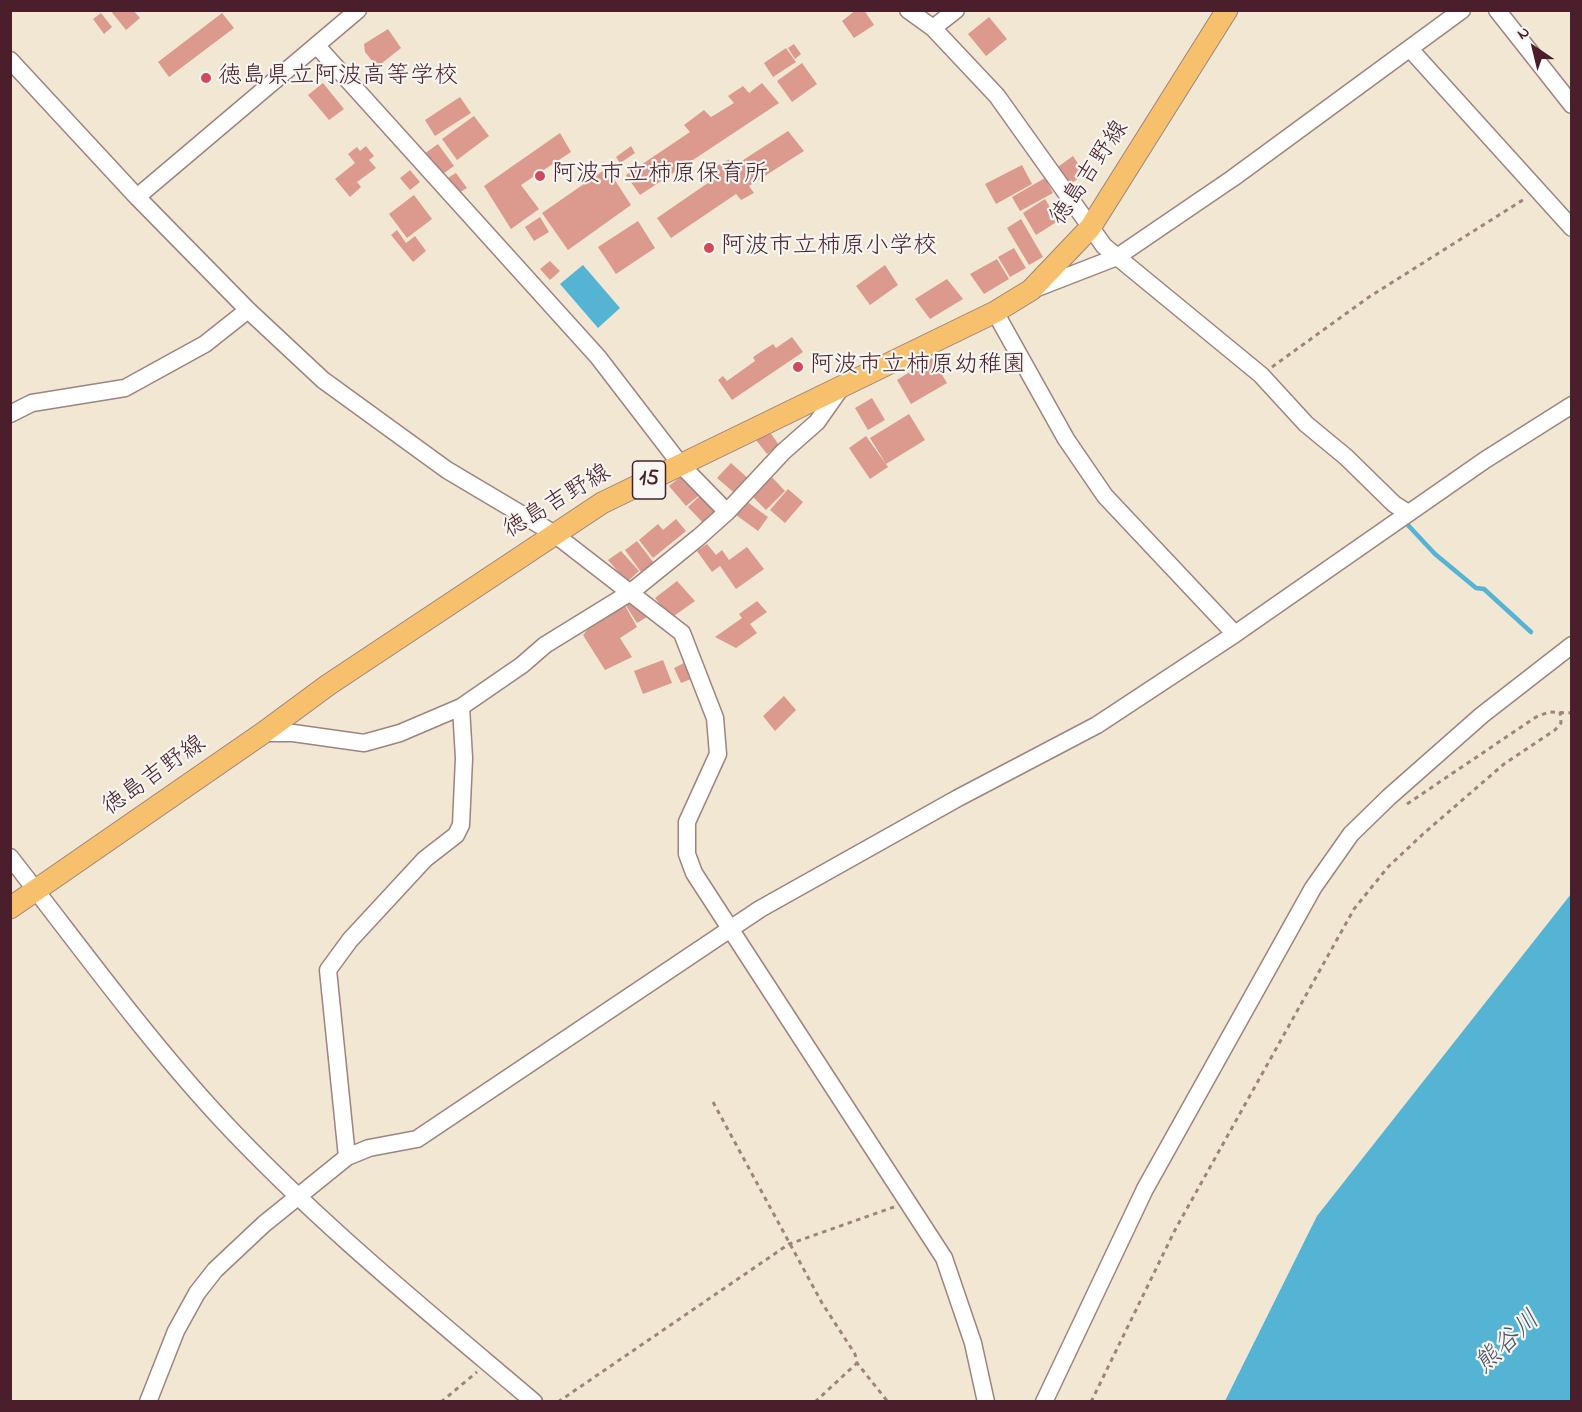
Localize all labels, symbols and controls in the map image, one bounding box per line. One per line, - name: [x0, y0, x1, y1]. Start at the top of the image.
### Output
- north arrow: [1504, 18, 1564, 78]
- text: N: [1512, 20, 1535, 46]
- place label: 徳島県立阿波高等学校: [218, 64, 458, 92]
- marker: 徳島県立阿波高等学校: [199, 71, 213, 85]
- street label: 徳島吉野線: [1046, 116, 1136, 232]
- place label: 阿波市立柿原保育所: [552, 162, 768, 190]
- marker: 阿波市立柿原保育所: [533, 169, 547, 183]
- place label: 阿波市立柿原小学校: [721, 234, 937, 262]
- marker: 阿波市立柿原小学校: [702, 241, 716, 255]
- place label: 阿波市立柿原幼稚園: [810, 353, 1026, 381]
- marker: 阿波市立柿原幼稚園: [791, 360, 805, 374]
- street label: 徳島吉野線: [499, 460, 617, 546]
- road number: 15: [632, 461, 666, 499]
- street label: 徳島吉野線: [98, 731, 212, 823]
- water label: 熊谷川: [1470, 1306, 1548, 1382]

